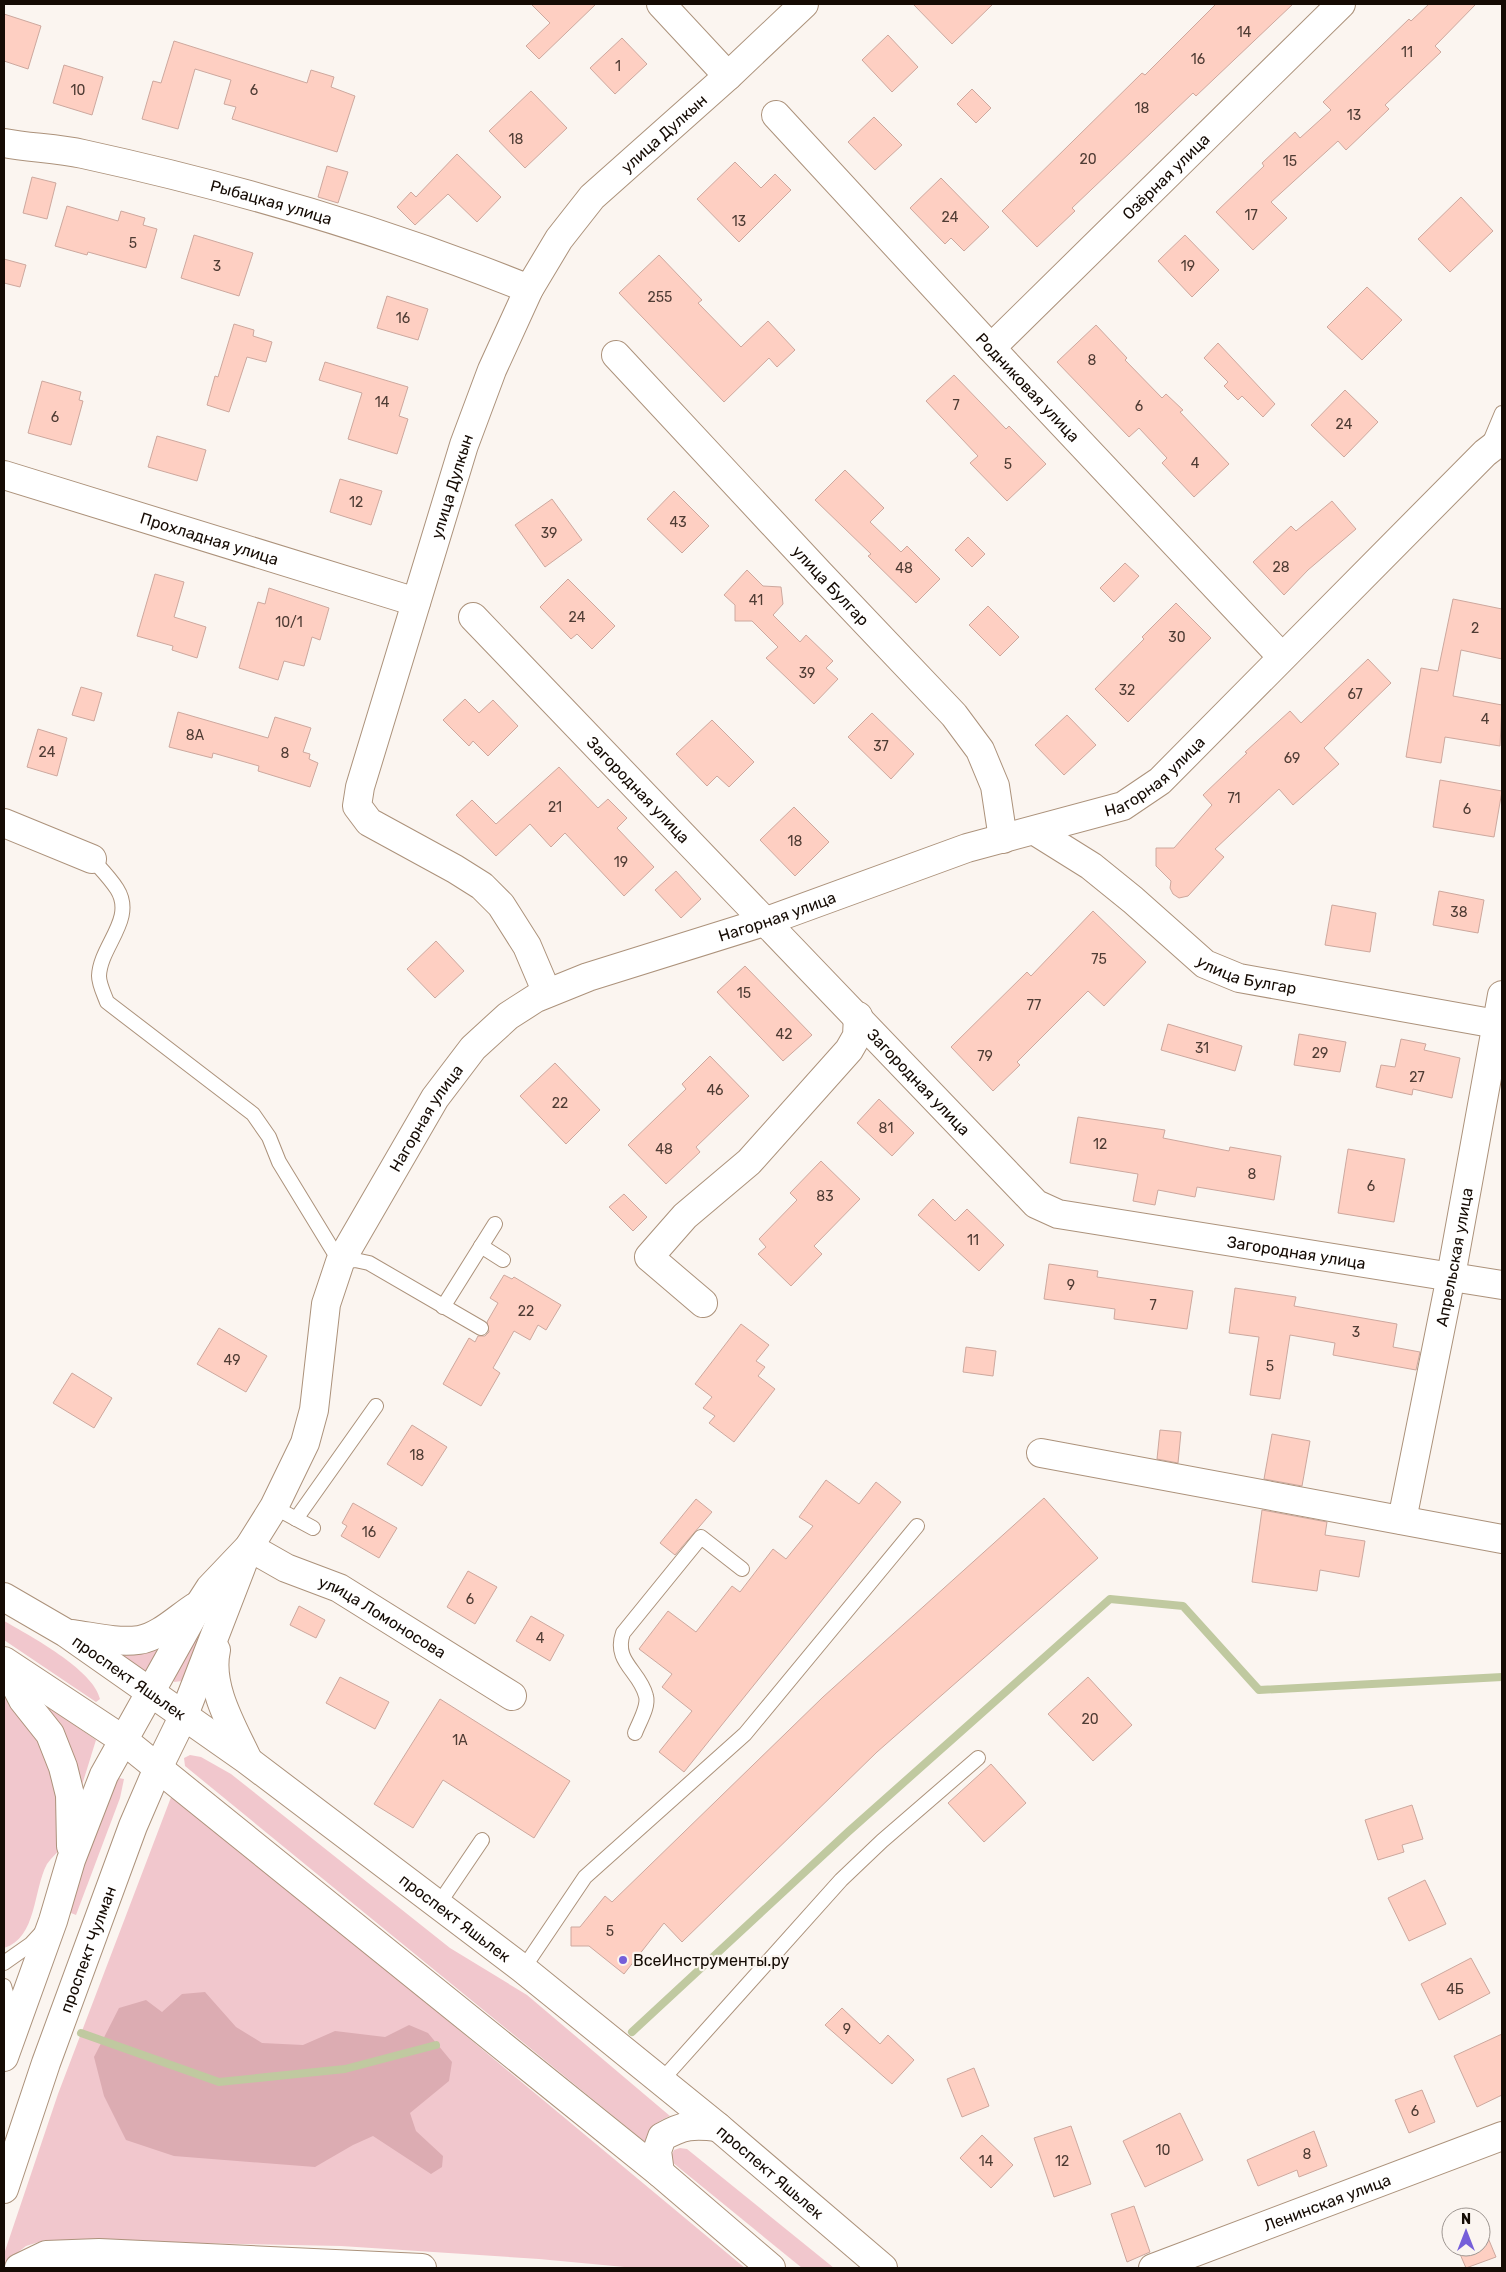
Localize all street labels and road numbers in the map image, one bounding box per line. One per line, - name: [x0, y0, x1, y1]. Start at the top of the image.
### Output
- street label: улица Дулкын: [617, 90, 711, 177]
- street label: Озёрная улица: [1118, 130, 1214, 224]
- street label: Рыбацкая улица: [208, 176, 334, 229]
- street label: Родниковая улица: [972, 329, 1083, 446]
- street label: улица Дулкын: [427, 431, 477, 541]
- street label: Прохладная улица: [138, 509, 281, 569]
- street label: улица Булгар: [788, 542, 873, 630]
- street label: Нагорная улица: [1102, 732, 1209, 821]
- street label: Загородная улица: [583, 733, 693, 847]
- street label: Нагорная улица: [716, 888, 839, 946]
- street label: улица Булгар: [1192, 952, 1298, 998]
- street label: Загородная улица: [863, 1025, 974, 1139]
- street label: Нагорная улица: [385, 1061, 467, 1175]
- street label: Апрельская улица: [1432, 1186, 1477, 1328]
- street label: Загородная улица: [1226, 1232, 1367, 1273]
- street label: улица Ломоносова: [316, 1572, 449, 1662]
- street label: проспект Яшьлек: [69, 1631, 190, 1724]
- street label: проспект Яшьлек: [396, 1870, 515, 1966]
- street label: проспект Чулман: [56, 1883, 120, 2015]
- street label: проспект Яшьлек: [713, 2121, 828, 2223]
- street label: Ленинская улица: [1261, 2170, 1393, 2235]

